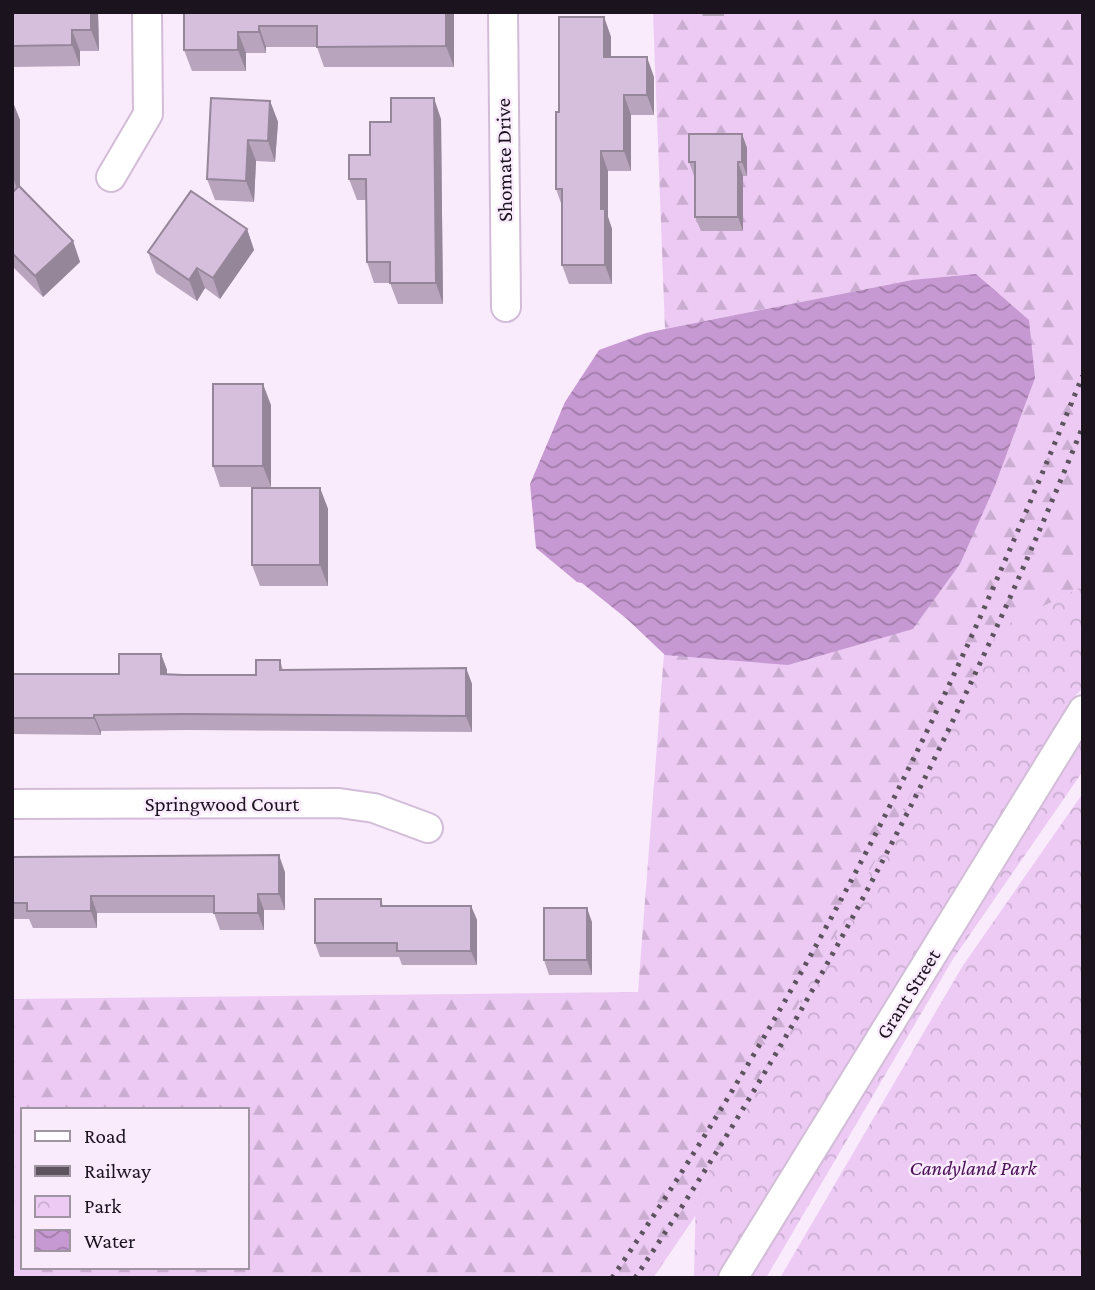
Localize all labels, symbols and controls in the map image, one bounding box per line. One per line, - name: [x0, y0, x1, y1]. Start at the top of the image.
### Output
- street label: Shomate Drive: [491, 98, 517, 222]
- street label: Springwood Court: [145, 792, 300, 816]
- street label: Grant Street: [871, 944, 946, 1043]
- legend: [21, 1108, 248, 1269]
- text: Road: [84, 1124, 127, 1148]
- park label: Candyland Park: [909, 1156, 1037, 1180]
- text: Railway: [84, 1159, 151, 1183]
- text: Park: [84, 1194, 121, 1218]
- text: Water: [84, 1229, 136, 1253]

